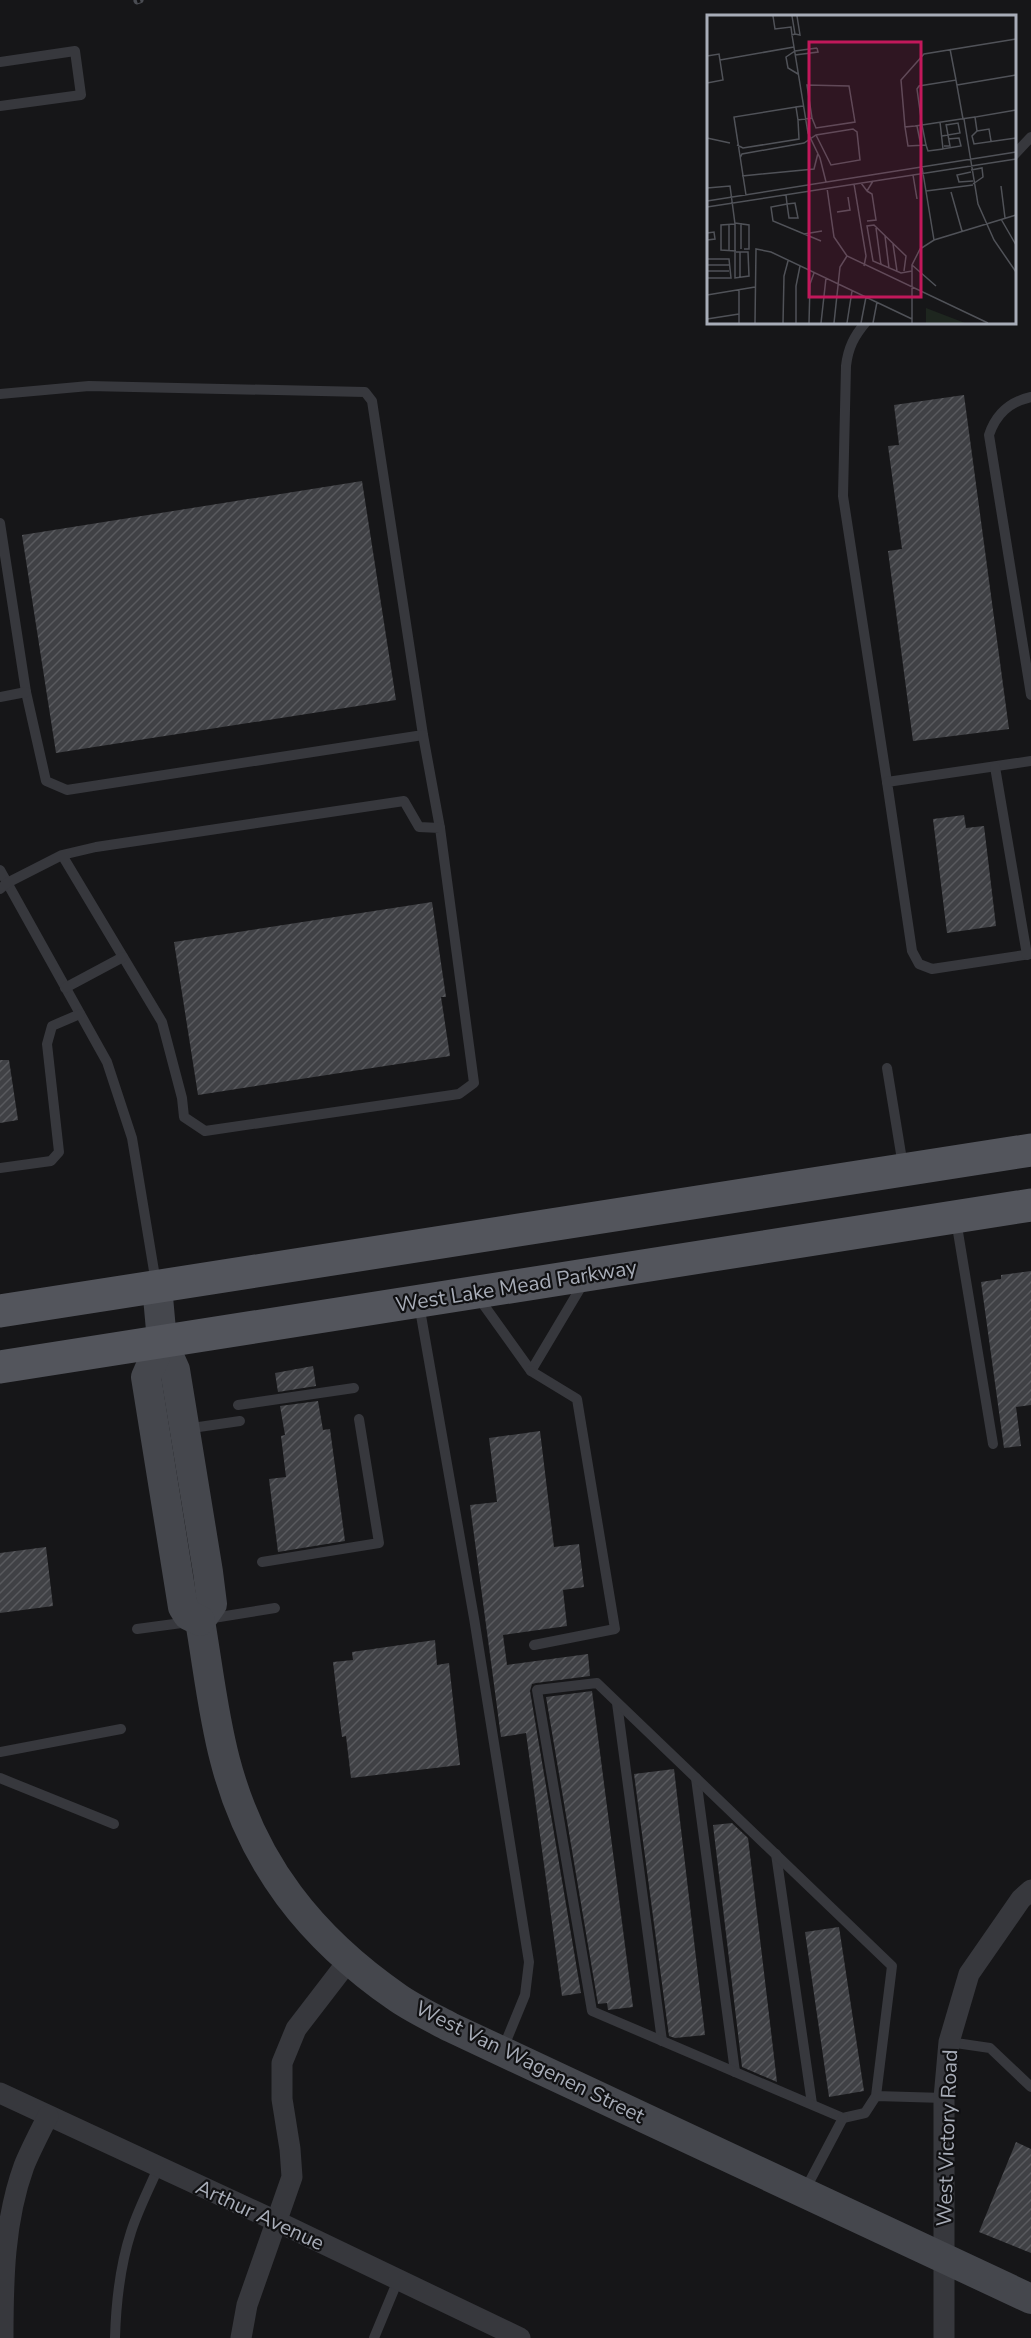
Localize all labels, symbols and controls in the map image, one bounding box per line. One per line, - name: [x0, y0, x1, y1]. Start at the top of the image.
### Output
- inset map: [707, 15, 1016, 324]
- street label: West Lake Mead Parkway: [393, 1253, 639, 1319]
- street label: West Van Wagenen Street: [411, 1994, 650, 2130]
- street label: West Victory Road: [930, 2049, 964, 2227]
- street label: Arthur Avenue: [191, 2173, 329, 2257]

